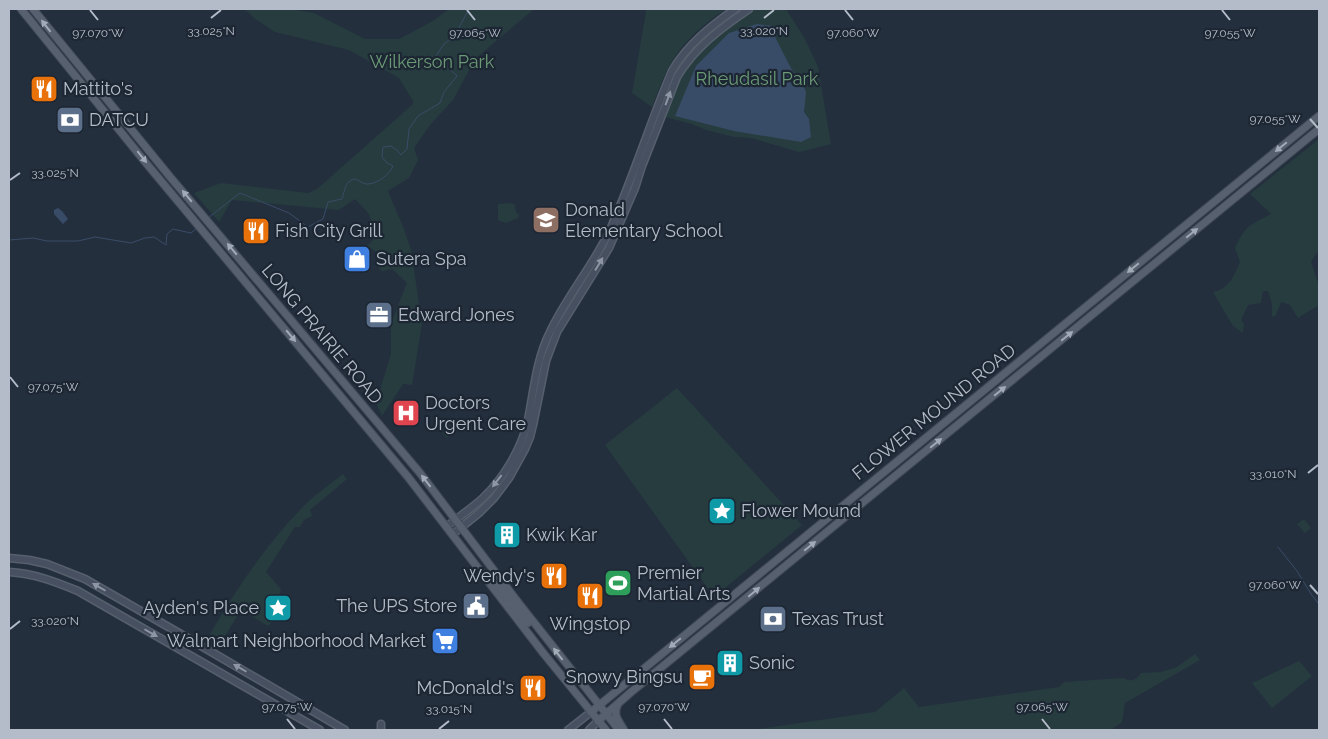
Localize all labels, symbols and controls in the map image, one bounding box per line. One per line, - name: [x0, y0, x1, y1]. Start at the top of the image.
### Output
- one-way arrow: [41, 19, 52, 32]
- text: 33.025°N: [187, 24, 235, 38]
- text: 33.020°N: [740, 24, 788, 38]
- text: 97.070°W: [72, 26, 124, 40]
- text: 97.065°W: [449, 26, 501, 40]
- text: 97.060°W: [827, 26, 880, 40]
- text: 97.055°W: [1204, 26, 1256, 40]
- park label: Wilkerson Park: [370, 51, 495, 72]
- park label: Rheudasil Park: [696, 68, 819, 89]
- restaurant icon: Mattito's: [29, 74, 59, 104]
- place label: Mattito's: [63, 78, 133, 99]
- one-way arrow: [665, 91, 673, 106]
- bank icon: DATCU: [55, 105, 85, 135]
- place label: DATCU: [89, 109, 149, 130]
- text: 97.055°W: [1249, 112, 1301, 126]
- one-way arrow: [1275, 141, 1288, 152]
- one-way arrow: [136, 151, 147, 164]
- text: 33.025°N: [31, 166, 79, 180]
- one-way arrow: [182, 190, 193, 203]
- place label: Donald Elementary School: [565, 199, 723, 241]
- school or university icon: Donald Elementary School: [531, 205, 561, 235]
- restaurant icon: Fish City Grill: [241, 216, 271, 246]
- place label: Fish City Grill: [275, 220, 382, 241]
- one-way arrow: [1185, 227, 1198, 238]
- one-way arrow: [226, 244, 238, 256]
- shop icon: Sutera Spa: [342, 244, 372, 274]
- place label: Sutera Spa: [376, 248, 467, 269]
- one-way arrow: [595, 257, 604, 270]
- street label: LONG PRAIRIE ROAD: [258, 260, 387, 408]
- one-way arrow: [1127, 262, 1140, 273]
- office icon: Edward Jones: [364, 300, 394, 330]
- place label: Edward Jones: [398, 304, 515, 325]
- one-way arrow: [285, 330, 296, 342]
- one-way arrow: [1060, 330, 1073, 341]
- street label: FLOWER MOUND ROAD: [848, 339, 1020, 484]
- text: 97.075°W: [28, 380, 79, 394]
- one-way arrow: [993, 385, 1006, 396]
- place label: Doctors Urgent Care: [425, 392, 526, 434]
- hospital icon: Doctors Urgent Care: [391, 398, 421, 428]
- one-way arrow: [929, 438, 942, 449]
- text: 33.010°N: [1249, 467, 1297, 481]
- one-way arrow: [492, 474, 503, 487]
- one-way arrow: [420, 475, 431, 488]
- place icon: Flower Mound: [707, 496, 737, 526]
- place label: Flower Mound: [741, 500, 861, 521]
- building icon: Kwik Kar: [492, 520, 522, 550]
- place label: Kwik Kar: [526, 524, 598, 545]
- one-way arrow: [803, 541, 816, 552]
- restaurant icon: Wendy's: [539, 561, 569, 591]
- place label: Premier Martial Arts: [637, 562, 730, 604]
- place label: Wendy's: [463, 565, 535, 586]
- sports icon: Premier Martial Arts: [603, 568, 633, 598]
- text: 97.060°W: [1249, 578, 1302, 592]
- restaurant icon: Wingstop: [575, 581, 605, 611]
- one-way arrow: [93, 583, 106, 592]
- one-way arrow: [747, 587, 760, 598]
- public building icon: The UPS Store: [461, 591, 491, 621]
- place icon: Ayden's Place: [263, 593, 293, 623]
- place label: The UPS Store: [336, 595, 457, 616]
- place label: Ayden's Place: [143, 597, 259, 618]
- bank icon: Texas Trust: [758, 604, 788, 634]
- place label: Texas Trust: [792, 608, 884, 629]
- place label: Wingstop: [550, 613, 630, 634]
- text: 33.020°N: [31, 614, 79, 628]
- supermarket icon: Walmart Neighborhood Market: [430, 626, 460, 656]
- one-way arrow: [144, 628, 158, 637]
- place label: Walmart Neighborhood Market: [167, 630, 426, 651]
- one-way arrow: [669, 638, 682, 649]
- one-way arrow: [553, 647, 563, 660]
- building icon: Sonic: [715, 648, 745, 678]
- place label: Sonic: [749, 652, 795, 673]
- cafe icon: Snowy Bingsu: [687, 662, 717, 692]
- one-way arrow: [234, 664, 247, 673]
- place label: Snowy Bingsu: [566, 666, 683, 687]
- restaurant icon: McDonald's: [518, 673, 548, 703]
- place label: McDonald's: [416, 677, 514, 698]
- text: 97.075°W: [262, 700, 313, 714]
- text: 97.070°W: [638, 700, 690, 714]
- text: 97.065°W: [1016, 700, 1068, 714]
- text: 33.015°N: [426, 702, 472, 716]

